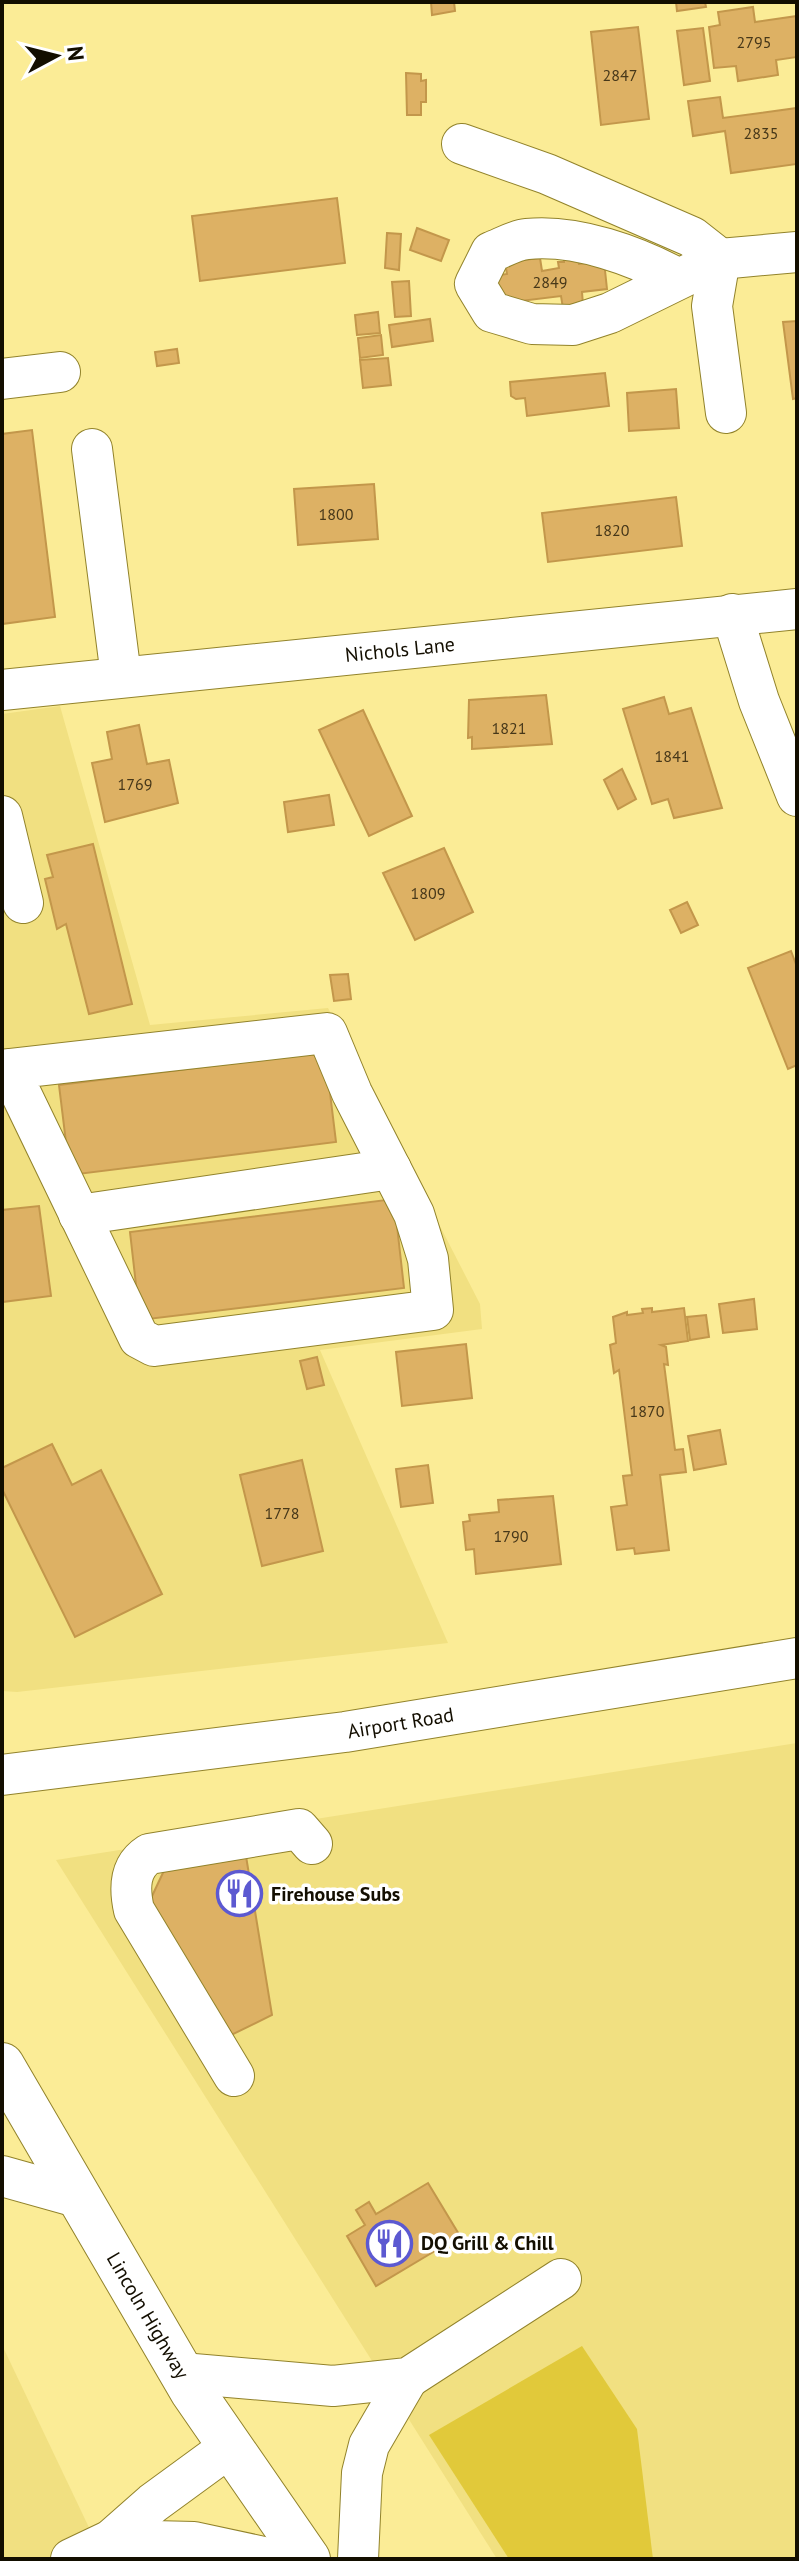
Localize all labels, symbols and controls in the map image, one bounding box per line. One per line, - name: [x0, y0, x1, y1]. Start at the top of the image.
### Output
- north arrow: [16, 16, 96, 96]
- house number: 2795: [737, 32, 771, 52]
- text: N: [61, 45, 91, 62]
- house number: 2847: [603, 65, 637, 85]
- house number: 2835: [744, 123, 778, 143]
- house number: 2849: [533, 272, 567, 292]
- house number: 1800: [319, 504, 354, 524]
- house number: 1820: [595, 520, 630, 540]
- street label: Nichols Lane: [344, 631, 456, 668]
- house number: 1821: [492, 718, 526, 738]
- house number: 1841: [655, 746, 689, 766]
- house number: 1769: [118, 774, 152, 794]
- house number: 1809: [411, 883, 445, 903]
- house number: 1870: [630, 1401, 665, 1421]
- house number: 1778: [265, 1503, 299, 1523]
- house number: 1790: [494, 1526, 529, 1546]
- street label: Airport Road: [346, 1701, 456, 1744]
- restaurant icon: Firehouse Subs: [216, 1870, 264, 1918]
- place label: Firehouse Subs: [271, 1881, 400, 1907]
- restaurant icon: DQ Grill & Chill: [366, 2219, 414, 2267]
- place label: DQ Grill & Chill: [421, 2230, 554, 2256]
- street label: Lincoln Highway: [101, 2247, 195, 2384]

